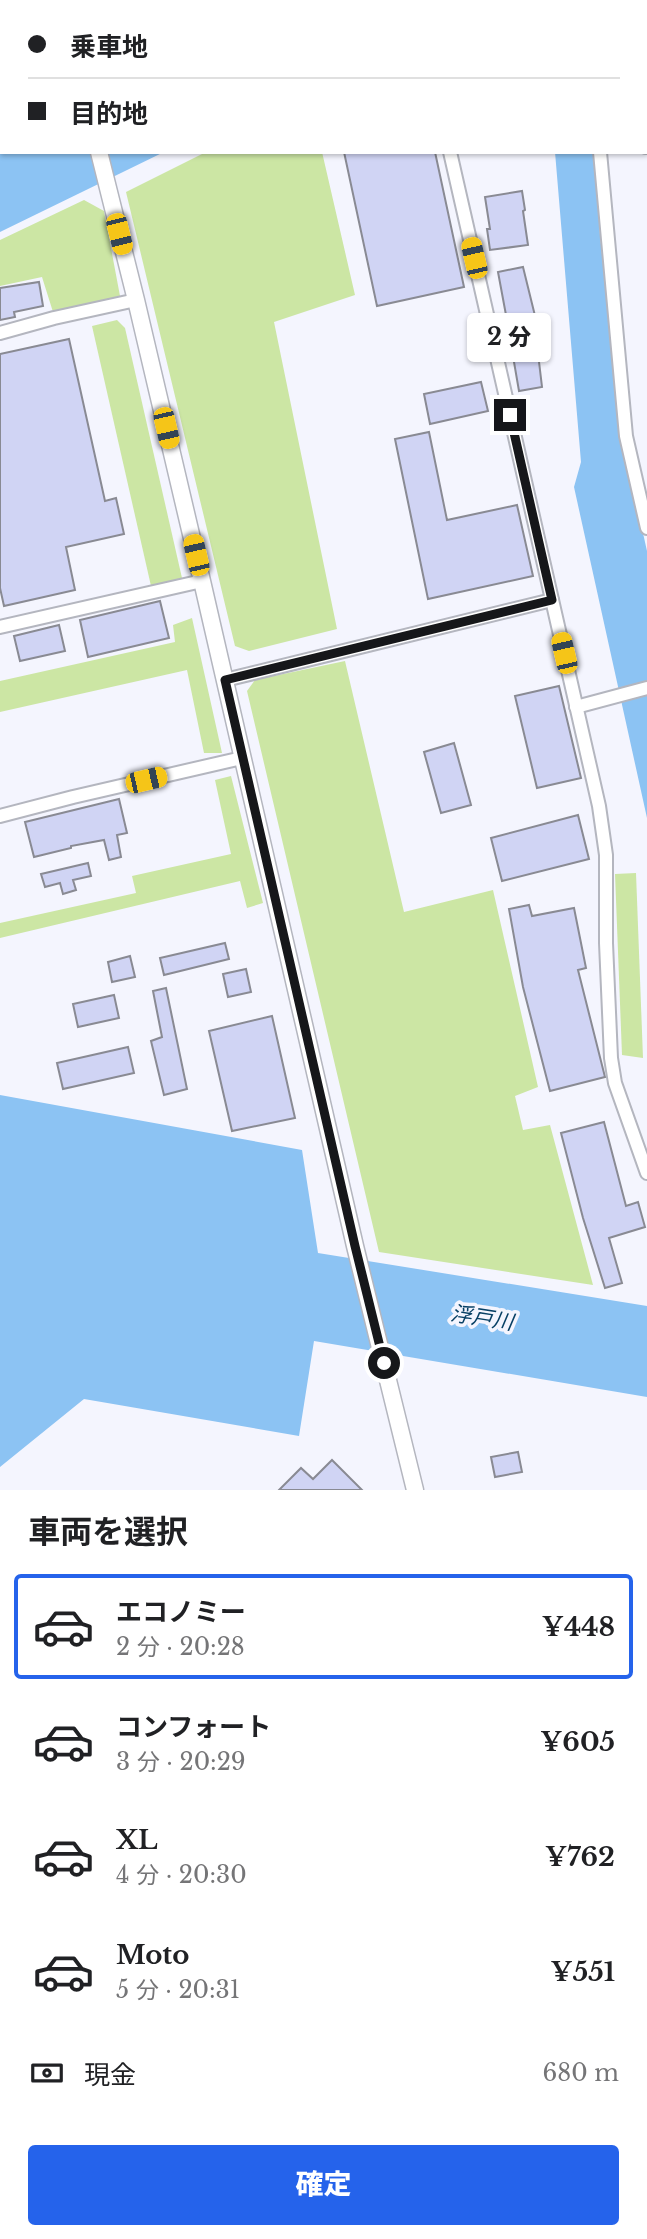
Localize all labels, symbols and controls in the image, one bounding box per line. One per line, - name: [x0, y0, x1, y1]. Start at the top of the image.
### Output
- text: 乗車地: [70, 31, 148, 63]
- text: 目的地: [70, 98, 148, 130]
- car: [104, 211, 135, 257]
- car: [460, 235, 489, 281]
- callout: 2 分: [468, 314, 552, 362]
- text: 2 分: [487, 323, 531, 351]
- route end: [494, 399, 526, 431]
- car: [152, 405, 181, 451]
- car: [182, 532, 211, 578]
- car: [550, 630, 579, 676]
- car: [124, 765, 169, 795]
- water label: 浮戸川: [449, 1300, 517, 1336]
- route start: [368, 1347, 400, 1379]
- text: 車両を選択: [28, 1512, 188, 1552]
- icon: car: [32, 1595, 95, 1658]
- text: エコノミー: [116, 1596, 246, 1628]
- text: ¥448: [542, 1611, 615, 1643]
- text: 2 分 · 20:28: [116, 1633, 245, 1661]
- icon: car: [32, 1710, 95, 1773]
- text: コンフォート: [116, 1711, 271, 1743]
- text: ¥605: [540, 1726, 615, 1758]
- text: 3 分 · 20:29: [116, 1748, 246, 1776]
- text: XL: [116, 1824, 158, 1856]
- icon: car: [32, 1825, 95, 1888]
- text: ¥762: [545, 1841, 615, 1873]
- text: 4 分 · 20:30: [116, 1861, 247, 1889]
- text: Moto: [116, 1939, 189, 1971]
- icon: car: [32, 1940, 95, 2003]
- text: ¥551: [551, 1956, 615, 1988]
- text: 5 分 · 20:31: [116, 1976, 240, 2004]
- icon: cash: [28, 2054, 66, 2092]
- text: 現金: [84, 2059, 136, 2091]
- text: 680 m: [543, 2059, 619, 2087]
- button: 確定: [28, 2145, 619, 2225]

